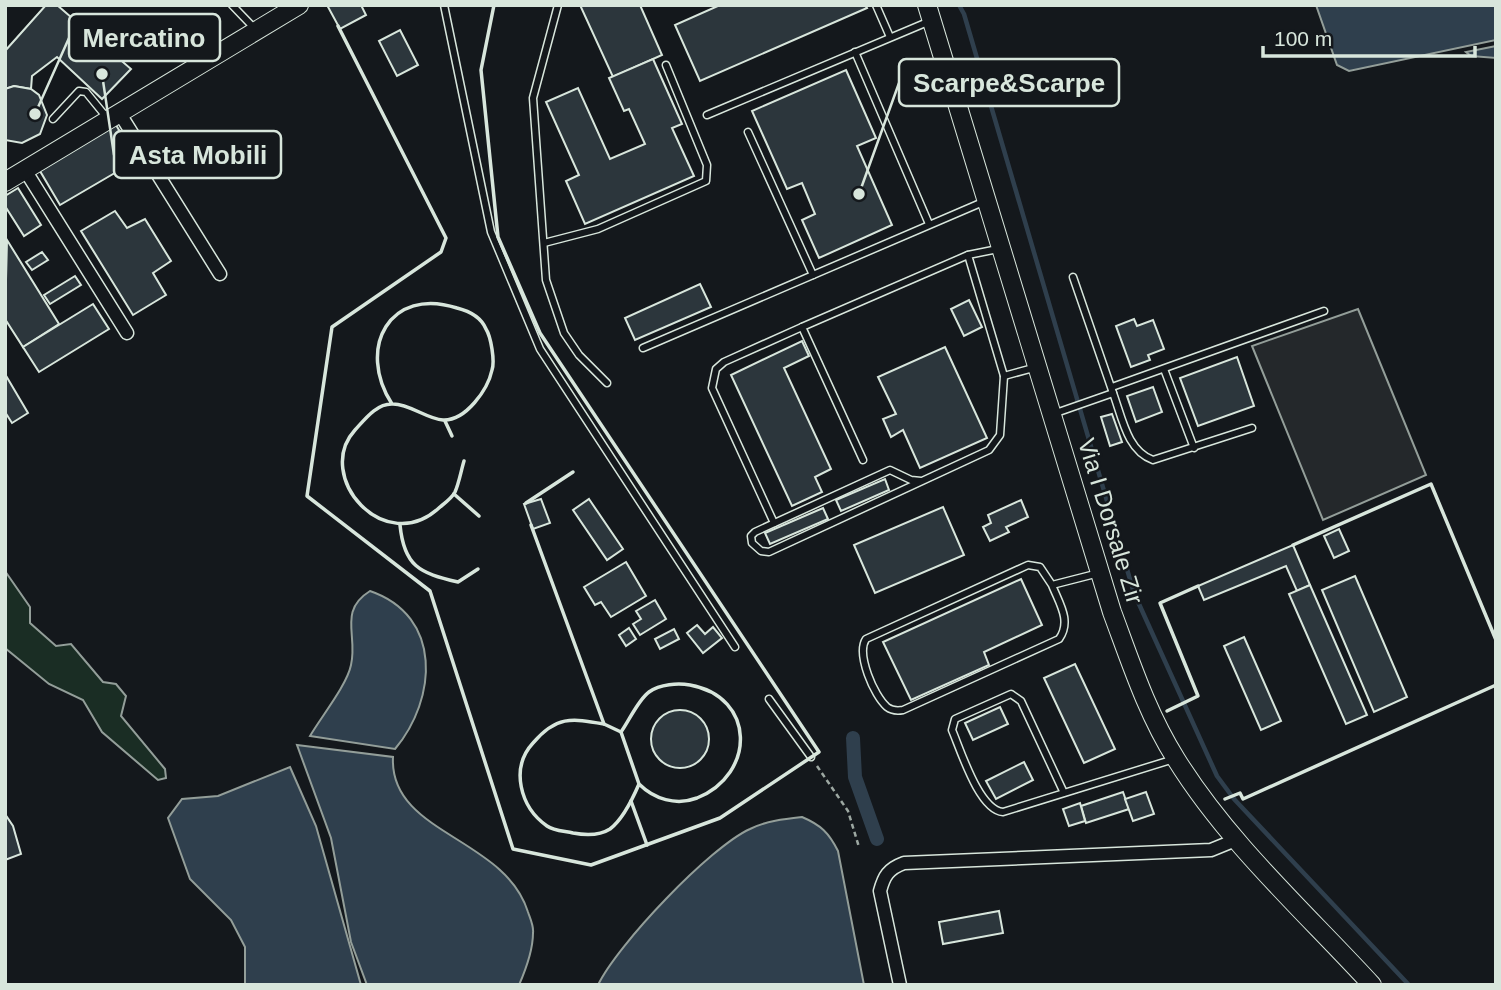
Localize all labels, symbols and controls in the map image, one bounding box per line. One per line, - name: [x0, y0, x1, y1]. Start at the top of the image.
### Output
- callout: Mercatino: [69, 14, 220, 61]
- scale bar: [1263, 14, 1475, 58]
- text: Mercatino: [83, 23, 205, 53]
- text: 100 m: [1274, 27, 1332, 50]
- callout: Scarpe&Scarpe: [899, 59, 1119, 106]
- text: Scarpe&Scarpe: [913, 68, 1105, 98]
- callout: Asta Mobili: [114, 131, 281, 178]
- text: Asta Mobili: [129, 140, 267, 170]
- street label: Via I Dorsale Zir: [1073, 435, 1149, 607]

